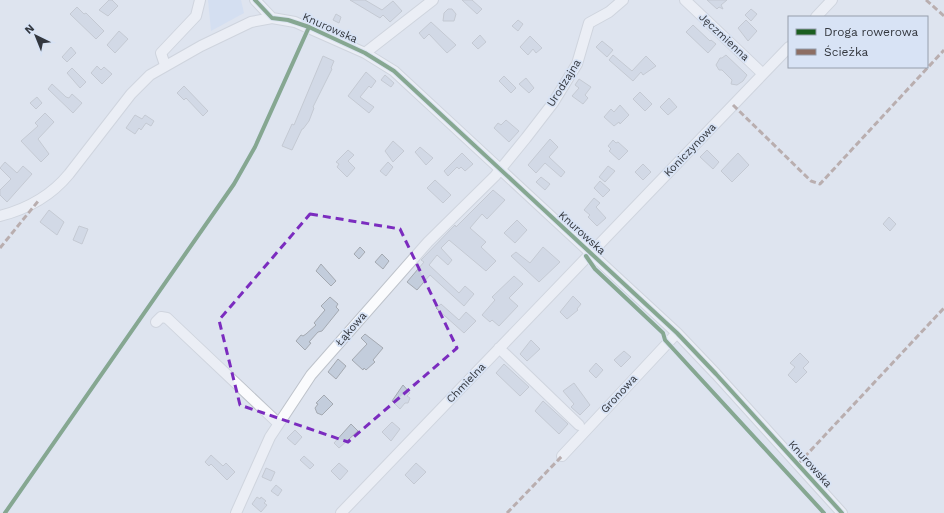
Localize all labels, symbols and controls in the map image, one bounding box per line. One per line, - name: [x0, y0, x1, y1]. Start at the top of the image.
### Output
- street label: Knurowska: [301, 10, 359, 46]
- street label: Jęczmienna: [696, 10, 752, 64]
- north arrow: [16, 16, 56, 56]
- legend: [788, 16, 928, 68]
- text: N: [22, 22, 37, 37]
- text: Droga rowerowa: [824, 25, 919, 39]
- text: Ścieżka: [824, 45, 869, 59]
- street label: Urodzajna: [544, 57, 584, 109]
- street label: Koniczynowa: [661, 121, 719, 179]
- street label: Knurowska: [556, 209, 608, 257]
- street label: Łąkowa: [333, 309, 369, 349]
- street label: Chmielna: [444, 360, 488, 406]
- street label: Gronowa: [598, 372, 640, 416]
- street label: Knurowska: [786, 438, 834, 490]

